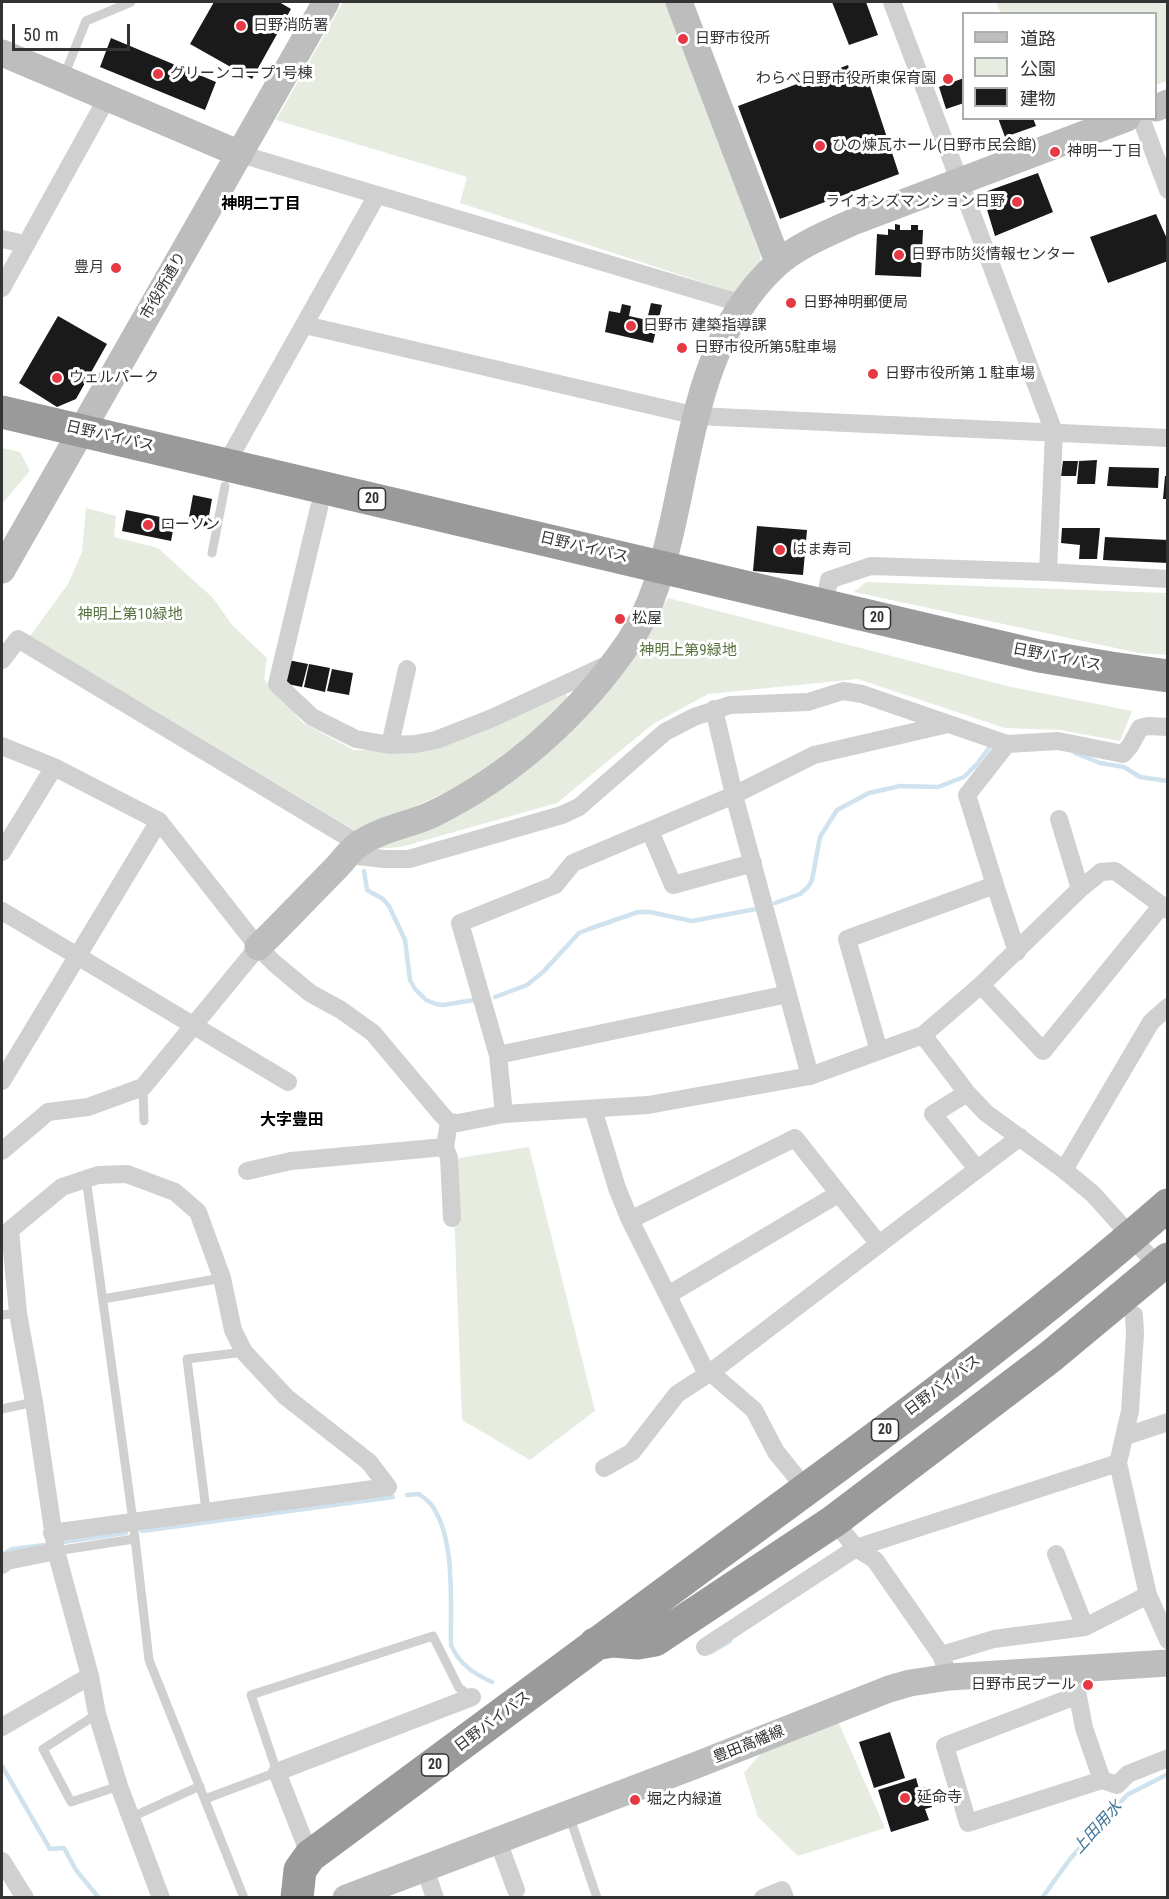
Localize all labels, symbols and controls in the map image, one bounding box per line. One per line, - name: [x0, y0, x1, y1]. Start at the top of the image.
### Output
- scale bar: [15, 12, 134, 50]
- legend: [962, 12, 1157, 120]
- place label: 日野消防署: [253, 17, 328, 35]
- marker: 日野消防署: [234, 19, 248, 33]
- text: 50 m: [23, 24, 58, 45]
- text: 道路: [1020, 28, 1056, 49]
- place label: 日野市役所: [695, 30, 770, 48]
- marker: 日野市役所: [676, 32, 690, 46]
- text: 公園: [1020, 58, 1056, 79]
- place label: グリーンコープ1号棟: [170, 65, 312, 83]
- marker: グリーンコープ1号棟: [151, 67, 165, 81]
- place label: わらべ日野市役所東保育園: [756, 70, 936, 88]
- marker: わらべ日野市役所東保育園: [941, 72, 955, 86]
- text: 建物: [1020, 88, 1056, 109]
- place label: ひの煉瓦ホール(日野市民会館): [832, 137, 1036, 155]
- marker: ひの煉瓦ホール(日野市民会館): [813, 139, 827, 153]
- place label: 神明一丁目: [1067, 143, 1142, 161]
- marker: 神明一丁目: [1048, 145, 1062, 159]
- place label: ライオンズマンション日野: [825, 193, 1005, 211]
- district label: 神明二丁目: [221, 195, 301, 215]
- marker: ライオンズマンション日野: [1010, 195, 1024, 209]
- place label: 日野市防災情報センター: [911, 246, 1076, 264]
- marker: 日野市防災情報センター: [892, 248, 906, 262]
- street label: 市役所通り: [137, 249, 191, 323]
- place label: 豊月: [74, 259, 104, 277]
- marker: 豊月: [109, 261, 123, 275]
- place label: 日野神明郵便局: [803, 294, 908, 312]
- marker: 日野神明郵便局: [784, 296, 798, 310]
- place label: 日野市 建築指導課: [643, 317, 766, 335]
- marker: 日野市 建築指導課: [624, 319, 638, 333]
- place label: 日野市役所第5駐車場: [694, 339, 836, 357]
- marker: 日野市役所第5駐車場: [675, 341, 689, 355]
- place label: 日野市役所第１駐車場: [885, 365, 1035, 383]
- marker: 日野市役所第１駐車場: [866, 367, 880, 381]
- place label: ウェルパーク: [69, 369, 159, 387]
- marker: ウェルパーク: [50, 371, 64, 385]
- street label: 日野バイパス: [64, 418, 156, 456]
- road number: 20: [358, 488, 386, 510]
- place label: ローソン: [160, 516, 220, 534]
- marker: ローソン: [141, 518, 155, 532]
- street label: 日野バイパス: [538, 529, 630, 567]
- place label: はま寿司: [792, 541, 852, 559]
- marker: はま寿司: [773, 543, 787, 557]
- park label: 神明上第10緑地: [78, 606, 182, 624]
- road number: 20: [864, 607, 890, 629]
- place label: 松屋: [632, 610, 662, 628]
- marker: 松屋: [613, 612, 627, 626]
- street label: 日野バイパス: [1011, 641, 1103, 675]
- park label: 神明上第9緑地: [639, 642, 737, 660]
- district label: 大字豊田: [260, 1111, 324, 1131]
- street label: 日野バイパス: [902, 1352, 984, 1420]
- road number: 20: [872, 1419, 898, 1441]
- place label: 日野市民プール: [971, 1676, 1076, 1694]
- marker: 日野市民プール: [1081, 1678, 1095, 1692]
- street label: 日野バイパス: [452, 1688, 534, 1756]
- street label: 豊田高幡線: [711, 1723, 787, 1767]
- road number: 20: [422, 1754, 448, 1776]
- place label: 延命寺: [917, 1789, 962, 1807]
- place label: 堀之内緑道: [647, 1791, 722, 1809]
- marker: 延命寺: [898, 1791, 912, 1805]
- marker: 堀之内緑道: [628, 1793, 642, 1807]
- water label: 上田用水: [1069, 1798, 1127, 1858]

